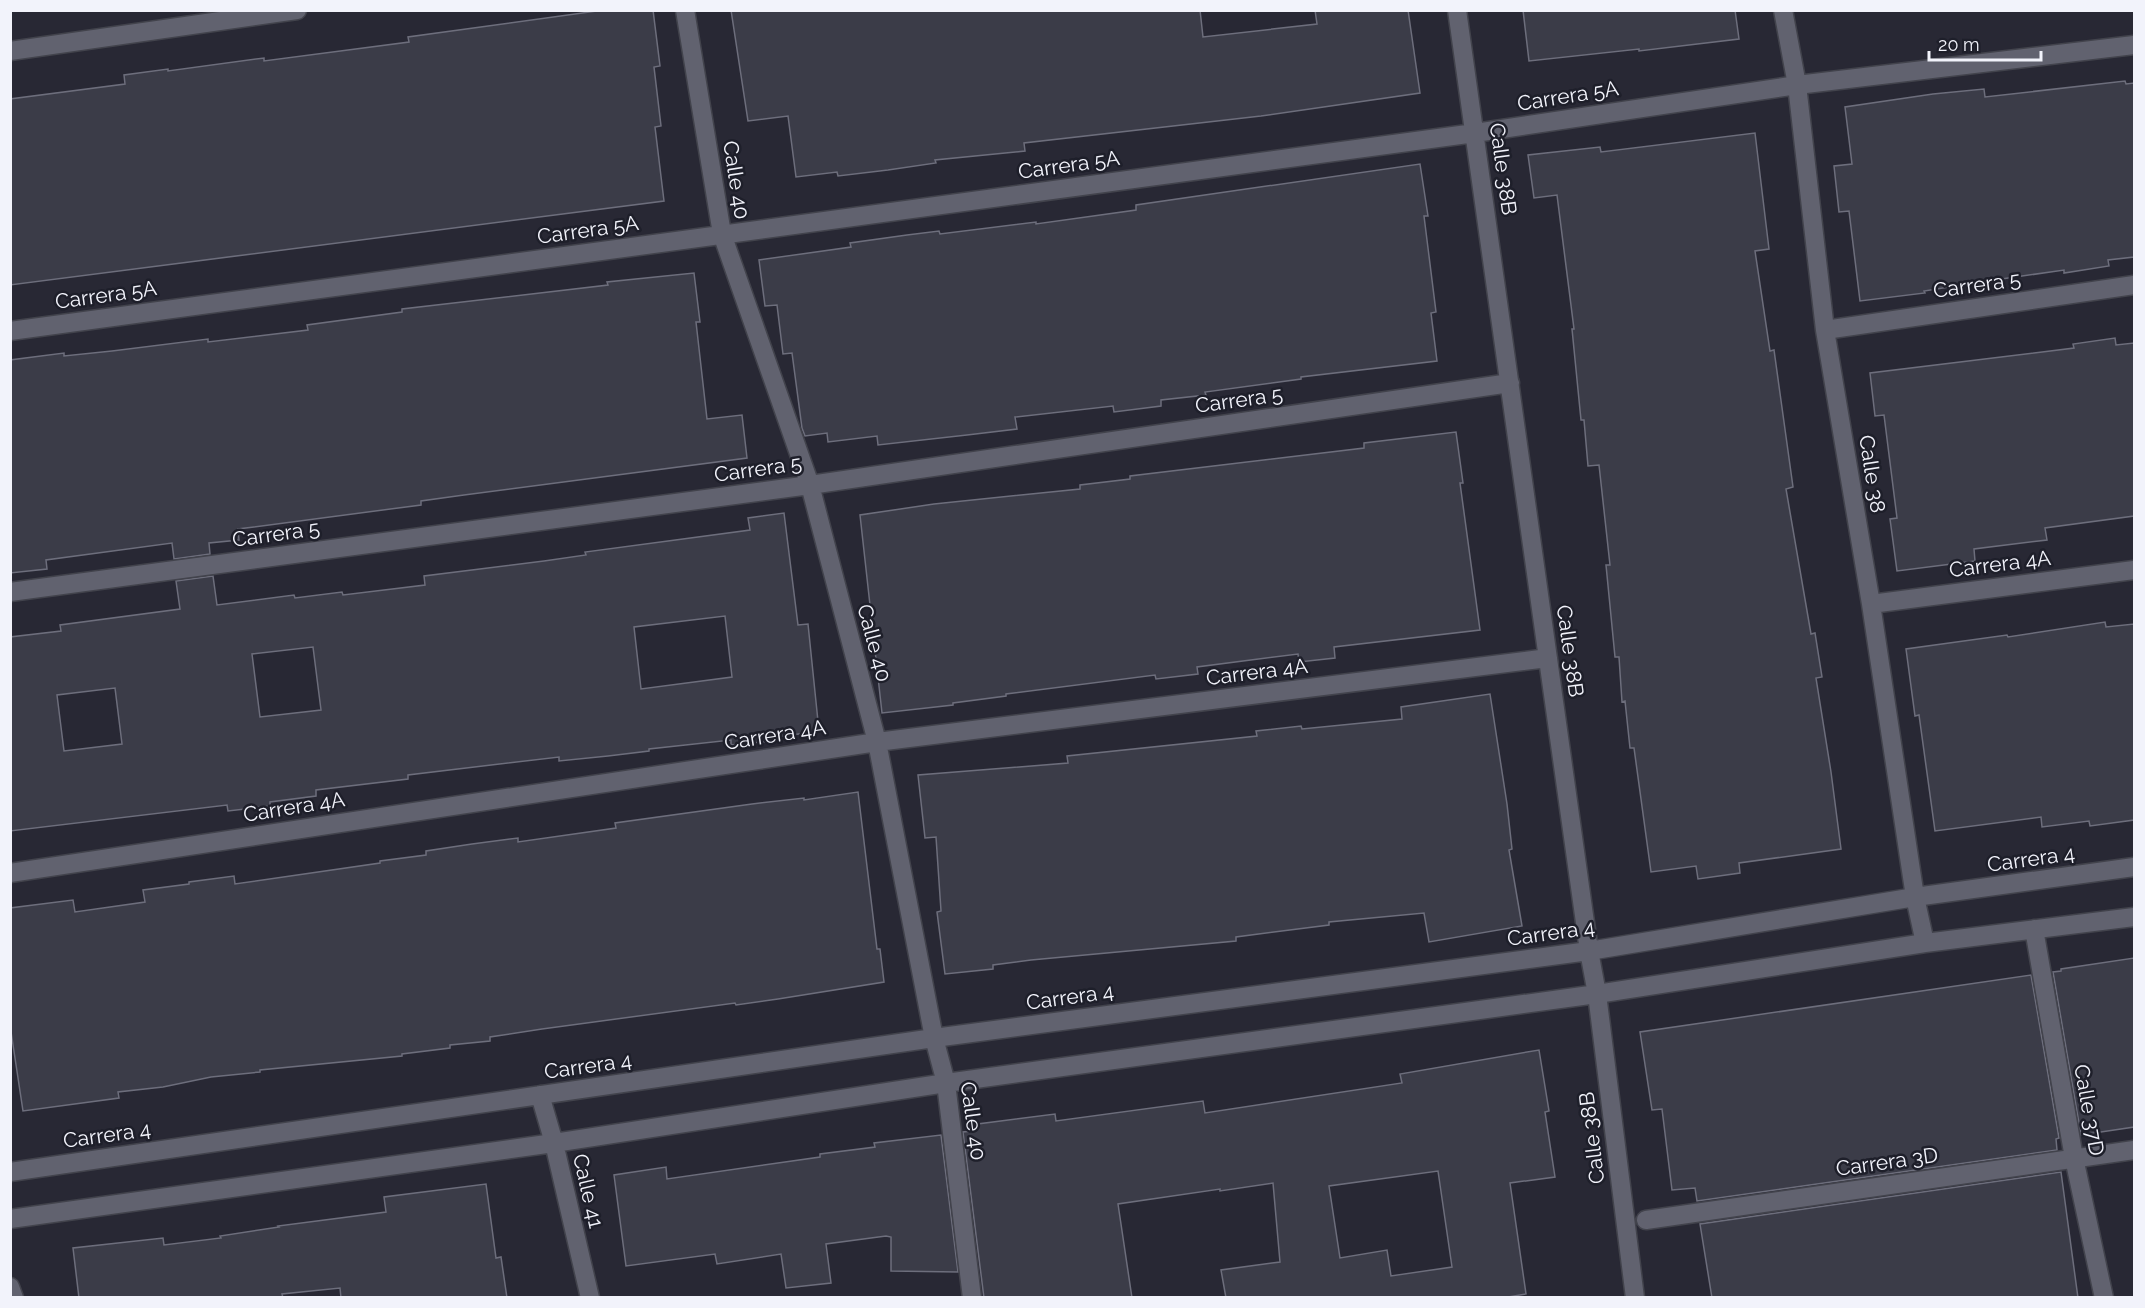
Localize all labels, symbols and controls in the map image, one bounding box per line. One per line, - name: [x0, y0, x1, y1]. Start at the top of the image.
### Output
- scale bar: [1929, 24, 2042, 62]
- text: 20 m: [1938, 34, 1980, 55]
- street label: Carrera 5A: [1515, 75, 1620, 116]
- street label: Calle 38B: [1485, 121, 1522, 217]
- street label: Calle 40: [718, 139, 755, 221]
- street label: Carrera 5A: [1017, 145, 1121, 184]
- street label: Carrera 5A: [536, 210, 640, 249]
- street label: Carrera 5: [1932, 266, 2022, 303]
- street label: Carrera 5A: [54, 275, 158, 314]
- street label: Carrera 5: [1194, 381, 1284, 418]
- street label: Calle 38: [1854, 433, 1891, 515]
- street label: Carrera 5: [713, 450, 803, 487]
- street label: Carrera 5: [231, 515, 321, 552]
- street label: Carrera 4A: [1948, 545, 2052, 582]
- street label: Calle 40: [852, 601, 897, 684]
- street label: Calle 38B: [1552, 603, 1589, 699]
- street label: Carrera 4A: [1205, 653, 1309, 690]
- street label: Carrera 4A: [722, 714, 827, 755]
- street label: Carrera 4A: [241, 786, 346, 827]
- street label: Carrera 4: [1986, 840, 2076, 877]
- street label: Carrera 4: [1506, 914, 1596, 951]
- street label: Carrera 4: [1025, 978, 1115, 1015]
- street label: Carrera 4: [543, 1047, 633, 1084]
- street label: Calle 37D: [2069, 1062, 2110, 1158]
- street label: Calle 40: [956, 1080, 991, 1162]
- street label: Calle 38B: [1573, 1091, 1610, 1186]
- street label: Carrera 4: [62, 1116, 152, 1153]
- street label: Carrera 3D: [1834, 1142, 1940, 1181]
- street label: Calle 41: [568, 1151, 609, 1230]

